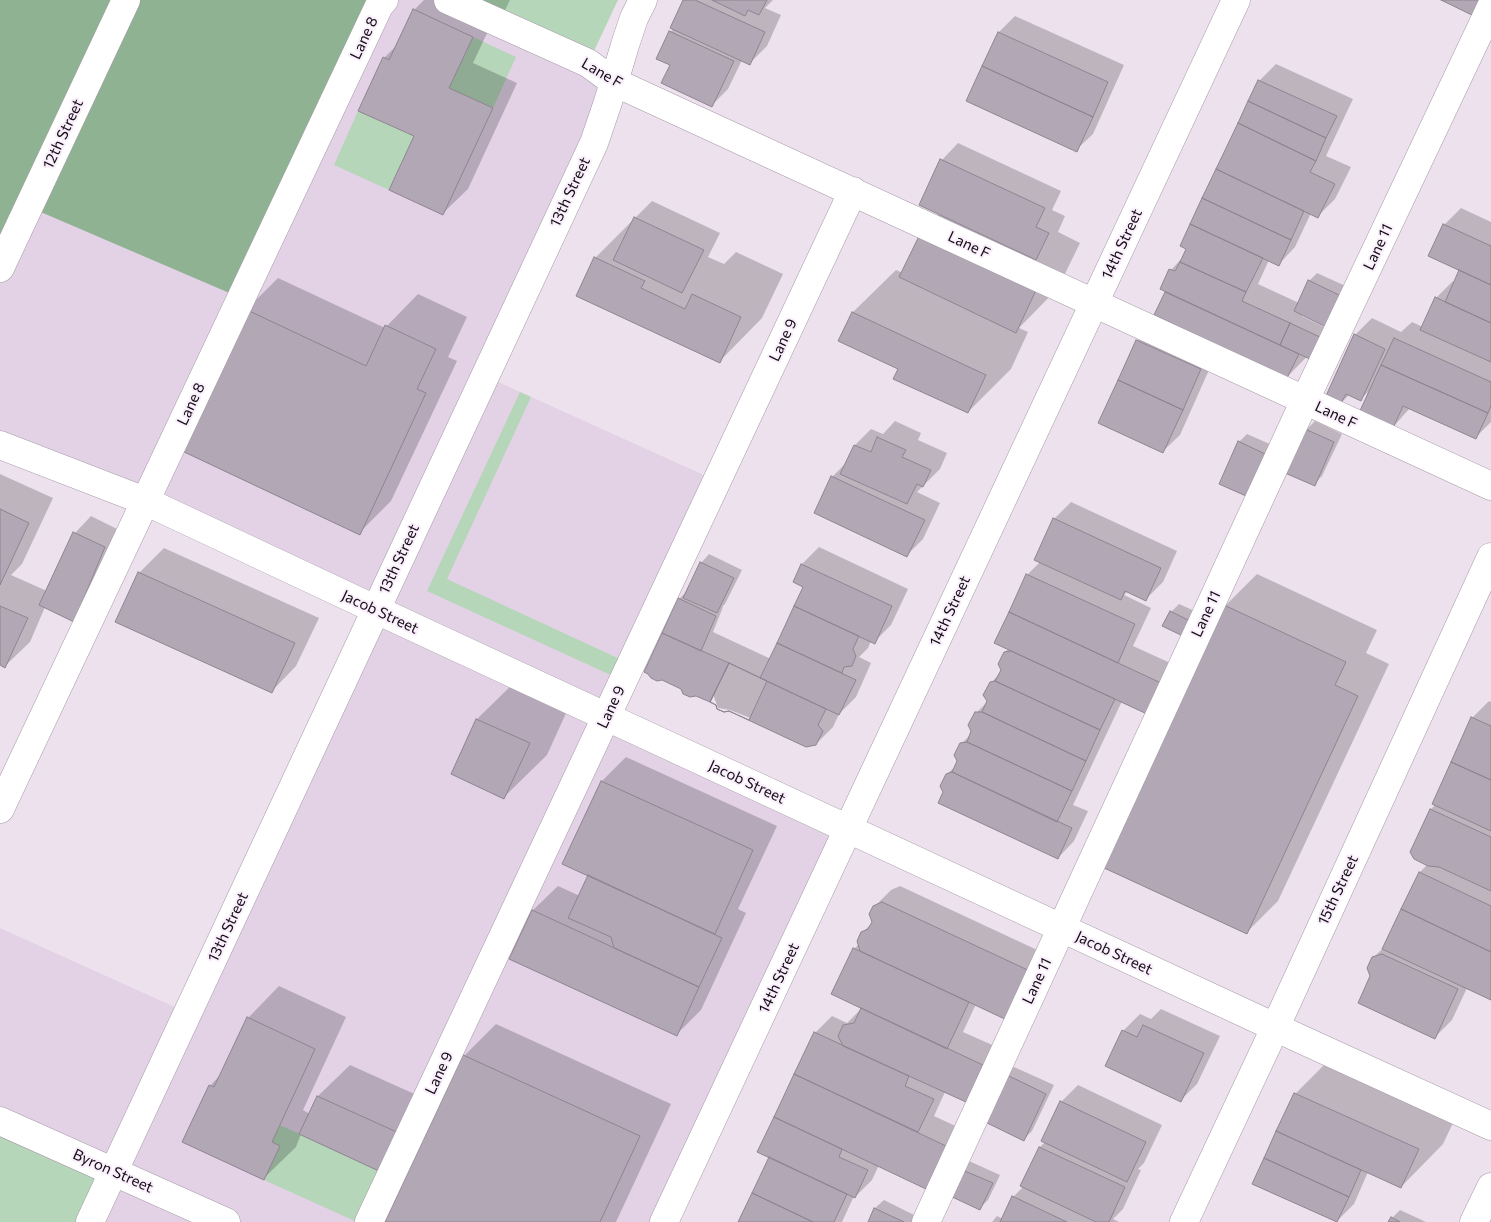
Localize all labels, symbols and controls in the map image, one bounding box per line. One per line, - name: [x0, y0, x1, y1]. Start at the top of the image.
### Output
- street label: Lane 8: [346, 14, 382, 62]
- street label: Lane F: [578, 54, 626, 92]
- street label: 12th Street: [39, 96, 87, 172]
- street label: 13th Street: [546, 154, 594, 230]
- street label: 14th Street: [1098, 206, 1146, 282]
- street label: Lane 11: [1360, 221, 1396, 273]
- street label: Lane F: [945, 227, 993, 263]
- street label: Lane 9: [765, 316, 801, 364]
- street label: Lane 8: [173, 380, 209, 428]
- street label: Lane F: [1312, 397, 1360, 433]
- street label: 13th Street: [375, 521, 423, 597]
- street label: 14th Street: [926, 573, 974, 649]
- street label: Jacob Street: [339, 586, 421, 638]
- street label: Lane 11: [1188, 588, 1224, 640]
- street label: Lane 9: [593, 683, 629, 731]
- street label: Jacob Street: [706, 756, 788, 808]
- street label: 15th Street: [1314, 852, 1362, 928]
- street label: 13th Street: [204, 889, 252, 965]
- street label: Jacob Street: [1073, 927, 1155, 979]
- street label: 14th Street: [755, 940, 803, 1016]
- street label: Lane 11: [1019, 955, 1055, 1007]
- street label: Lane 9: [421, 1049, 457, 1097]
- street label: Byron Street: [70, 1145, 156, 1197]

